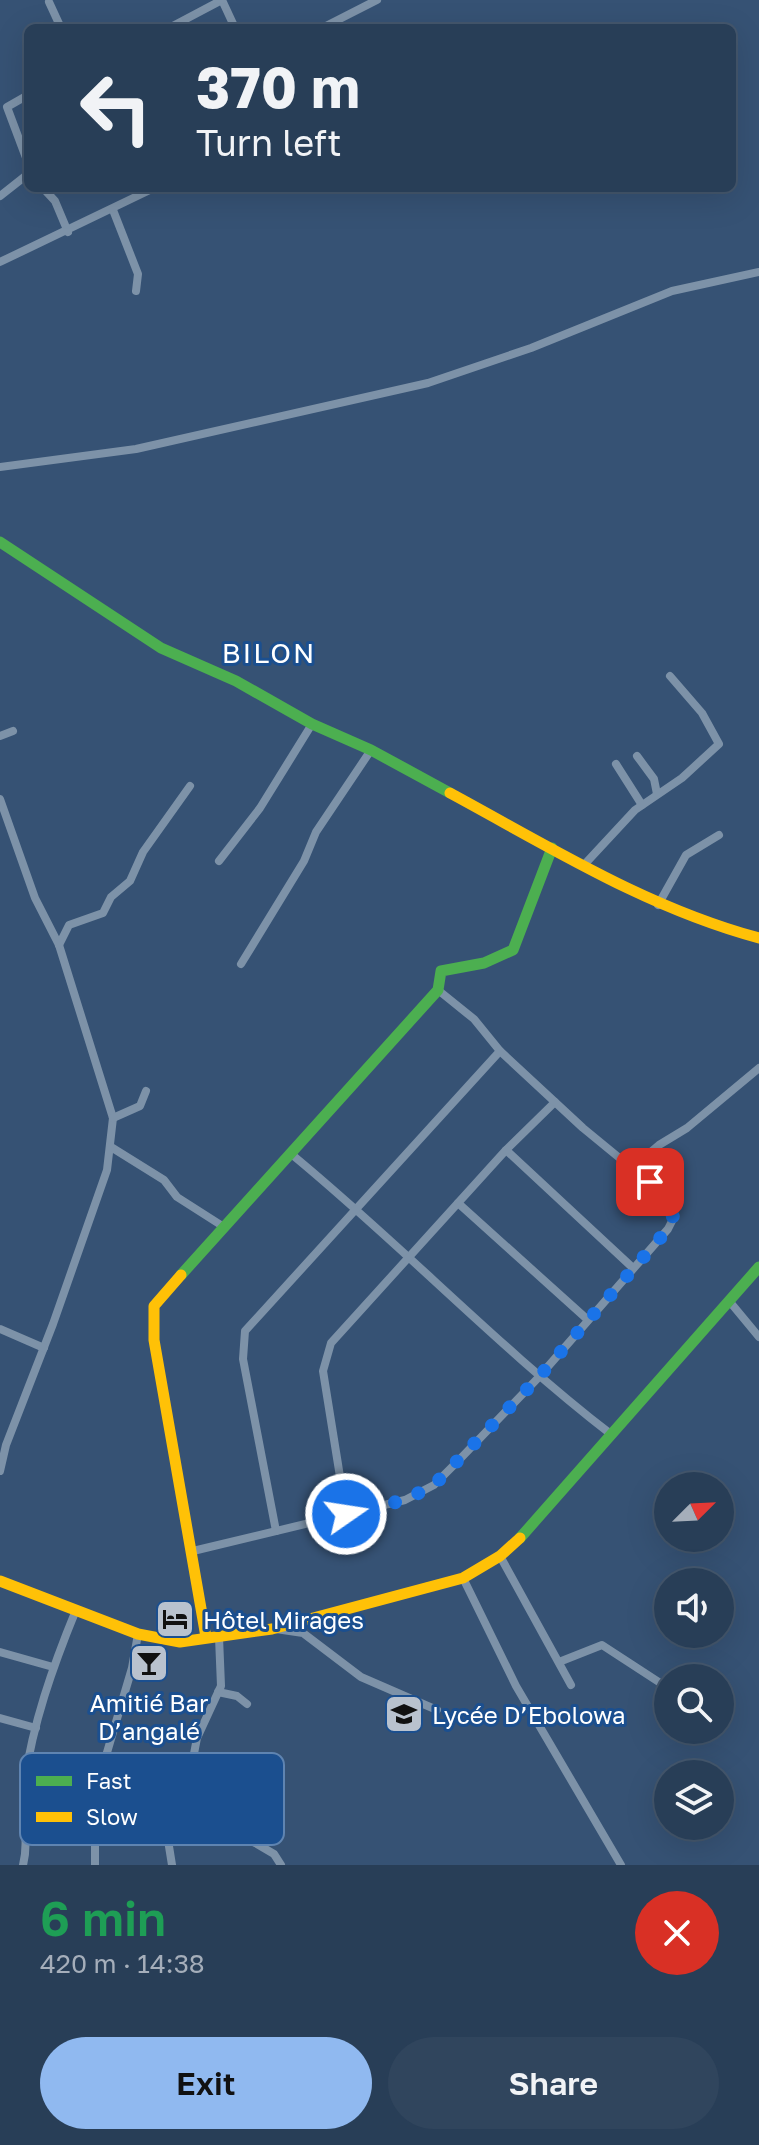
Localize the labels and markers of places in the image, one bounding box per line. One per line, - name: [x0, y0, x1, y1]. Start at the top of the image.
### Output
- pin: [616, 1148, 684, 1216]
- hotel icon: Hôtel Mirages: [154, 1598, 196, 1640]
- place label: Hôtel Mirages: [203, 1605, 364, 1634]
- bar icon: Amitié Bar D’angalé: [128, 1642, 170, 1684]
- place label: Amitié Bar D’angalé: [90, 1688, 208, 1745]
- school or university icon: Lycée D’Ebolowa: [383, 1693, 425, 1735]
- place label: Lycée D’Ebolowa: [432, 1700, 626, 1729]

